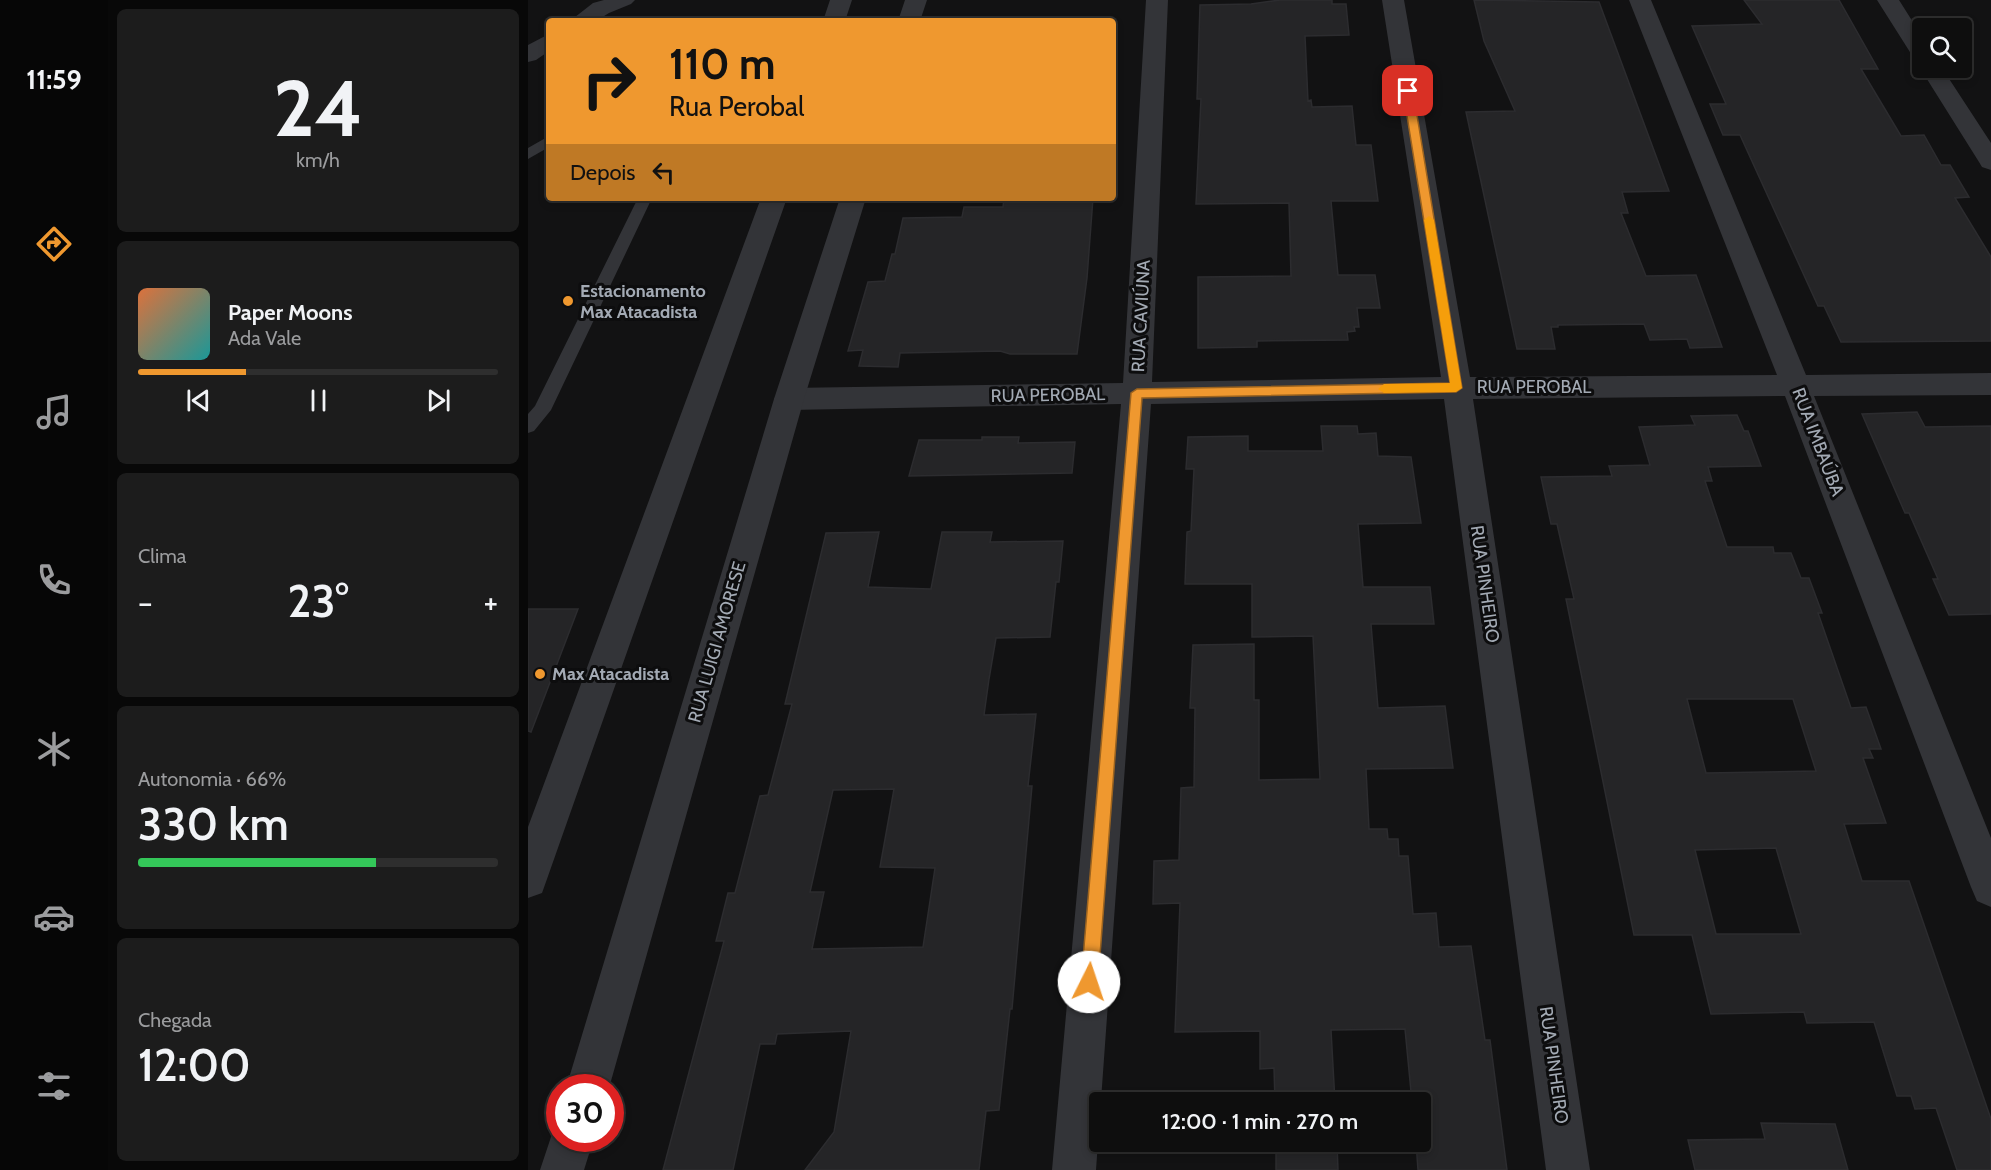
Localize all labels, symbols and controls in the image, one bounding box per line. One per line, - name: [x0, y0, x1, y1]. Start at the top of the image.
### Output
- map controls: [1912, 18, 1972, 78]
- button: search: [1912, 18, 1972, 78]
- text: 110 m: [669, 38, 776, 90]
- icon: right: [570, 42, 648, 120]
- text: 24: [273, 61, 363, 156]
- text: 11:59: [26, 63, 82, 96]
- pin: [1382, 65, 1433, 116]
- icon: arrive: [1391, 74, 1424, 107]
- text: Rua Perobal: [669, 90, 804, 123]
- text: km/h: [296, 148, 340, 172]
- icon: left: [647, 156, 680, 189]
- text: Depois: [570, 159, 635, 186]
- icon: directions: [33, 223, 75, 265]
- street label: RUA CAVIÚNA: [1127, 259, 1155, 373]
- place label: Estacionamento Max Atacadista: [580, 280, 706, 323]
- marker: Estacionamento Max Atacadista: [561, 294, 575, 308]
- text: Paper Moons: [228, 299, 352, 326]
- text: Ada Vale: [228, 326, 301, 350]
- street label: RUA PEROBAL: [1477, 376, 1591, 398]
- street label: RUA PEROBAL: [991, 383, 1105, 407]
- icon: previous: [182, 384, 215, 417]
- icon: pause: [302, 384, 335, 417]
- icon: next: [422, 384, 455, 417]
- street label: RUA IMBAÚBA: [1787, 385, 1849, 499]
- icon: music: [33, 391, 75, 433]
- street label: RUA PINHEIRO: [1466, 524, 1504, 644]
- text: Clima: [138, 544, 186, 568]
- icon: phone: [33, 559, 75, 601]
- street label: RUA LUIGI AMORESE: [683, 559, 751, 725]
- text: 23°: [287, 574, 349, 628]
- text: −: [138, 582, 153, 622]
- text: +: [483, 582, 498, 622]
- place label: Max Atacadista: [552, 663, 669, 685]
- marker: Max Atacadista: [533, 667, 547, 681]
- icon: climate: [33, 728, 75, 770]
- text: Autonomia · 66%: [138, 767, 286, 791]
- text: 330 km: [138, 797, 289, 851]
- icon: car: [33, 896, 75, 938]
- position arrow: [1057, 950, 1121, 1014]
- street label: RUA PINHEIRO: [1535, 1005, 1573, 1125]
- text: Chegada: [138, 1008, 212, 1032]
- text: 12:00: [138, 1038, 251, 1092]
- icon: filters: [33, 1065, 75, 1107]
- speed limit sign: 30: [546, 1074, 624, 1152]
- text: 12:00 · 1 min · 270 m: [1162, 1108, 1358, 1135]

